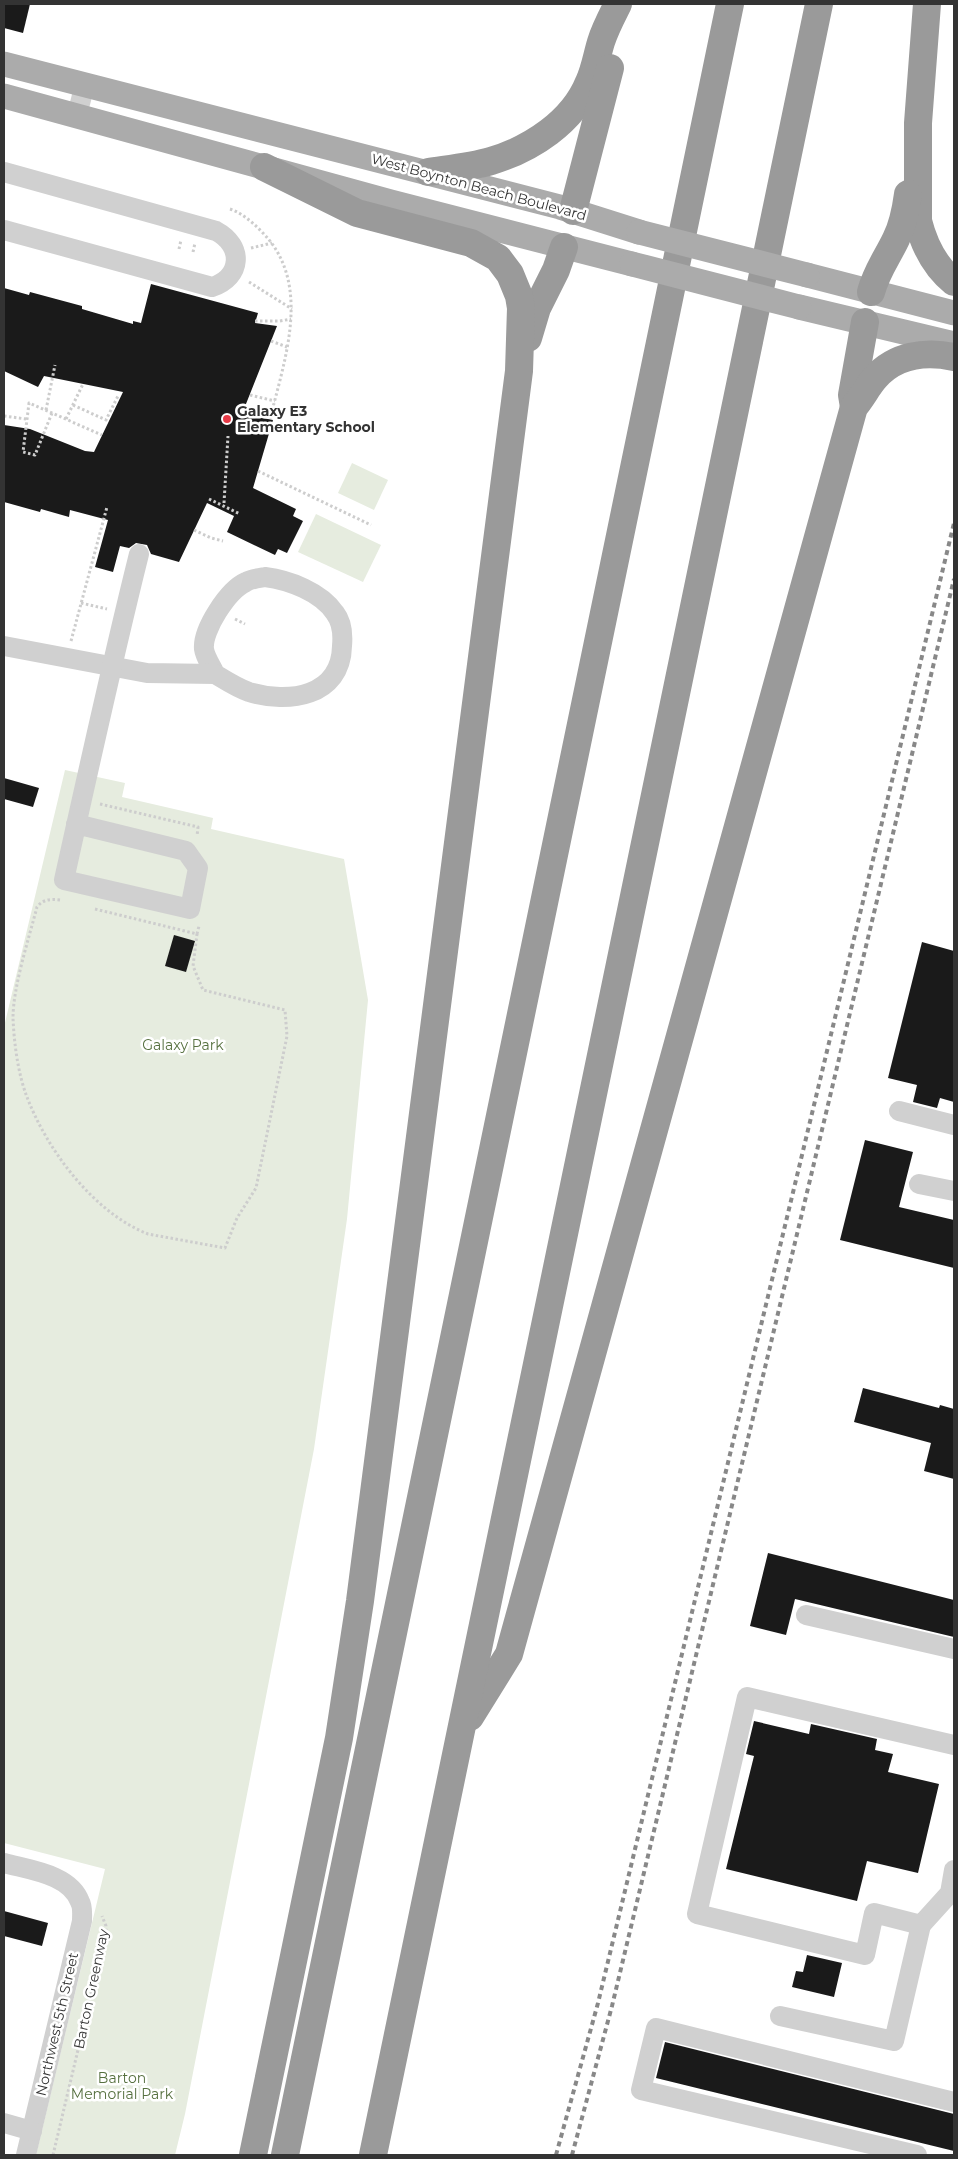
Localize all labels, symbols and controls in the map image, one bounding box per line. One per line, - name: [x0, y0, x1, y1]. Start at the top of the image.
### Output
- street label: West Boynton Beach Boulevard: [369, 150, 589, 224]
- place label: Galaxy E3 Elementary School: [237, 402, 375, 436]
- marker: Galaxy E3 Elementary School: [221, 413, 233, 425]
- park label: Galaxy Park: [142, 1036, 224, 1054]
- street label: Barton Greenway: [70, 1927, 113, 2051]
- street label: Northwest 5th Street: [32, 1950, 82, 2098]
- park label: Barton Memorial Park: [71, 2069, 174, 2103]

